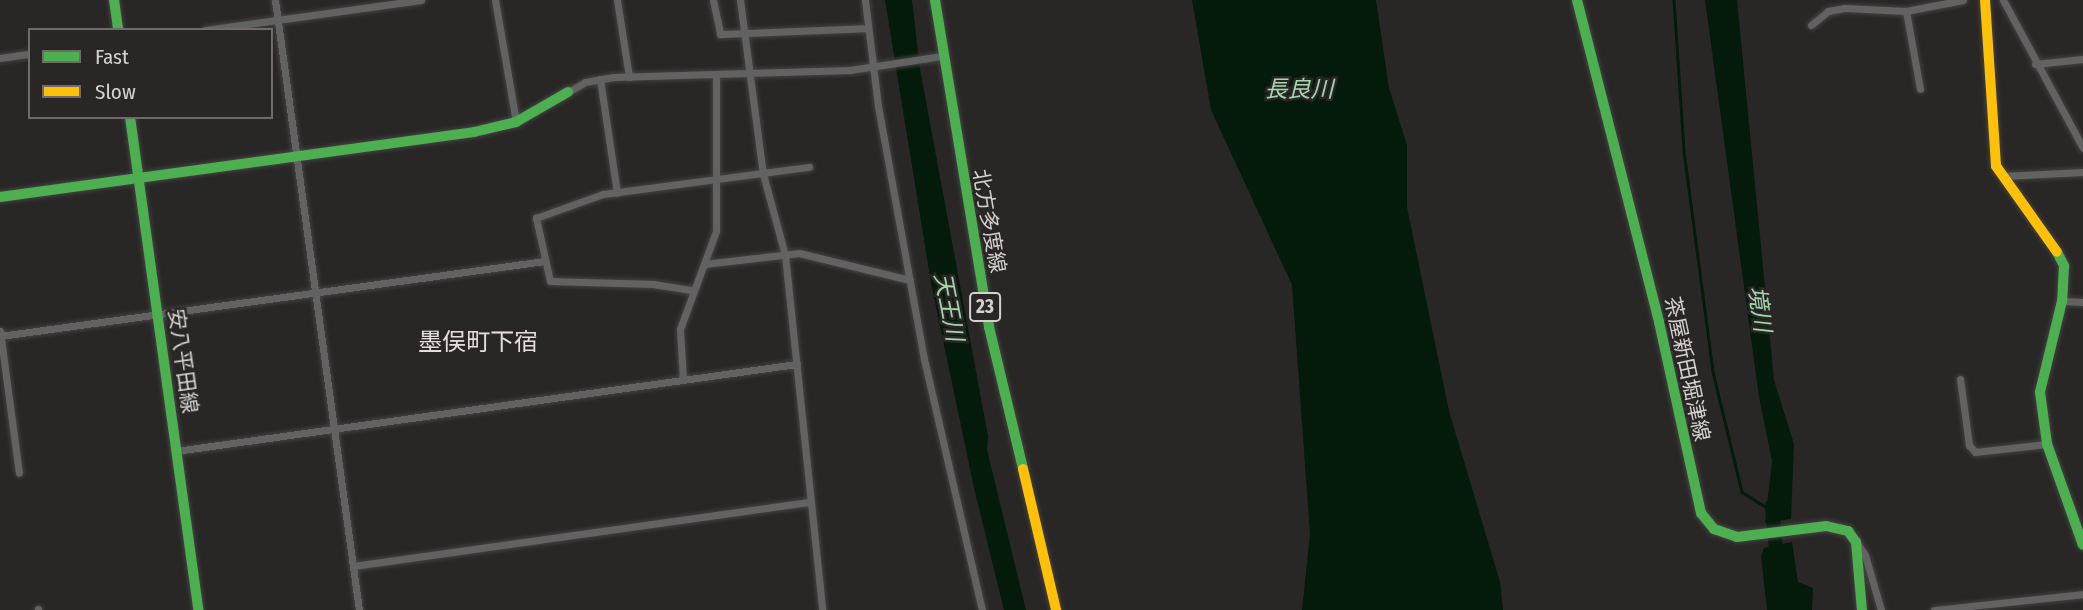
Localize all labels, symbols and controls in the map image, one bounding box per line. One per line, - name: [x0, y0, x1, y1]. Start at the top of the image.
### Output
- legend: [28, 28, 273, 119]
- text: Fast: [95, 44, 129, 70]
- water label: 長良川: [1265, 75, 1333, 103]
- text: Slow: [95, 79, 136, 105]
- street label: 北方多度線: [967, 167, 1011, 275]
- water label: 天王川: [929, 271, 969, 343]
- water label: 境川: [1743, 284, 1777, 334]
- road number: 23: [968, 292, 1002, 322]
- street label: 茶屋新田堀津線: [1659, 294, 1715, 444]
- street label: 安八平田線: [163, 307, 203, 415]
- district label: 墨俣町下宿: [418, 329, 538, 357]

